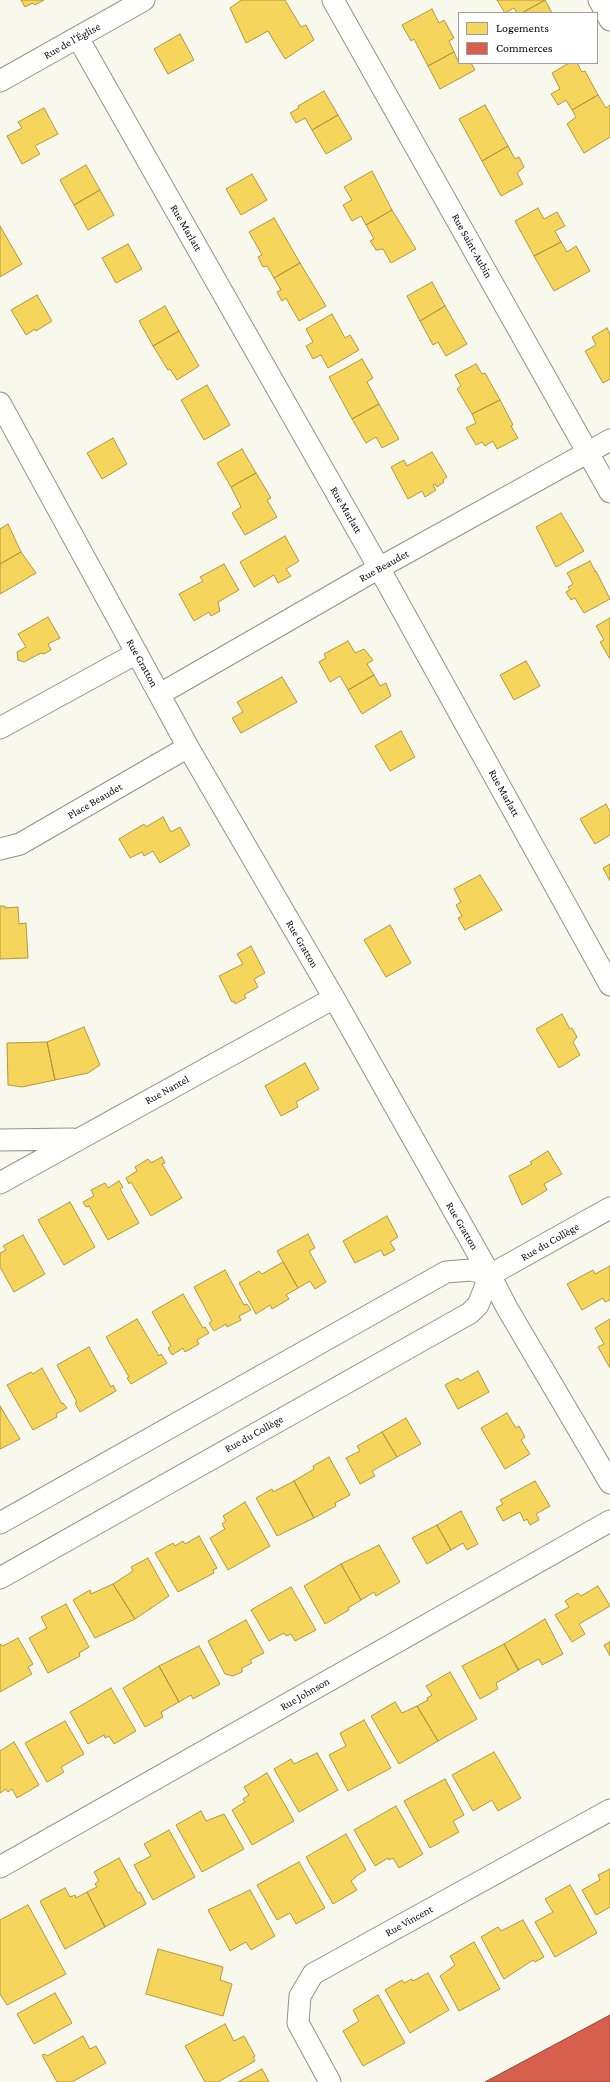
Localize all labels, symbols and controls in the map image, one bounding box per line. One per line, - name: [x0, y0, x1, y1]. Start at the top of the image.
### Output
- legend: [458, 12, 598, 64]
- street label: Rue de l'Église: [41, 20, 103, 62]
- text: Logements: [496, 21, 549, 35]
- text: Commerces: [496, 41, 552, 55]
- street label: Rue Marlatt: [167, 202, 205, 254]
- street label: Rue Saint-Aubin: [449, 211, 495, 281]
- street label: Rue Marlatt: [327, 484, 365, 536]
- street label: Rue Beaudet: [357, 547, 411, 585]
- street label: Rue Gratton: [123, 637, 161, 689]
- street label: Rue Marlatt: [486, 767, 522, 819]
- street label: Place Beaudet: [65, 780, 125, 822]
- street label: Rue Gratton: [283, 918, 321, 970]
- street label: Rue Nantel: [143, 1073, 191, 1107]
- street label: Rue Gratton: [443, 1200, 481, 1252]
- street label: Rue du Collège: [519, 1220, 581, 1264]
- street label: Rue du Collège: [222, 1412, 286, 1456]
- street label: Rue Johnson: [278, 1675, 332, 1713]
- street label: Rue Vincent: [383, 1903, 435, 1939]

